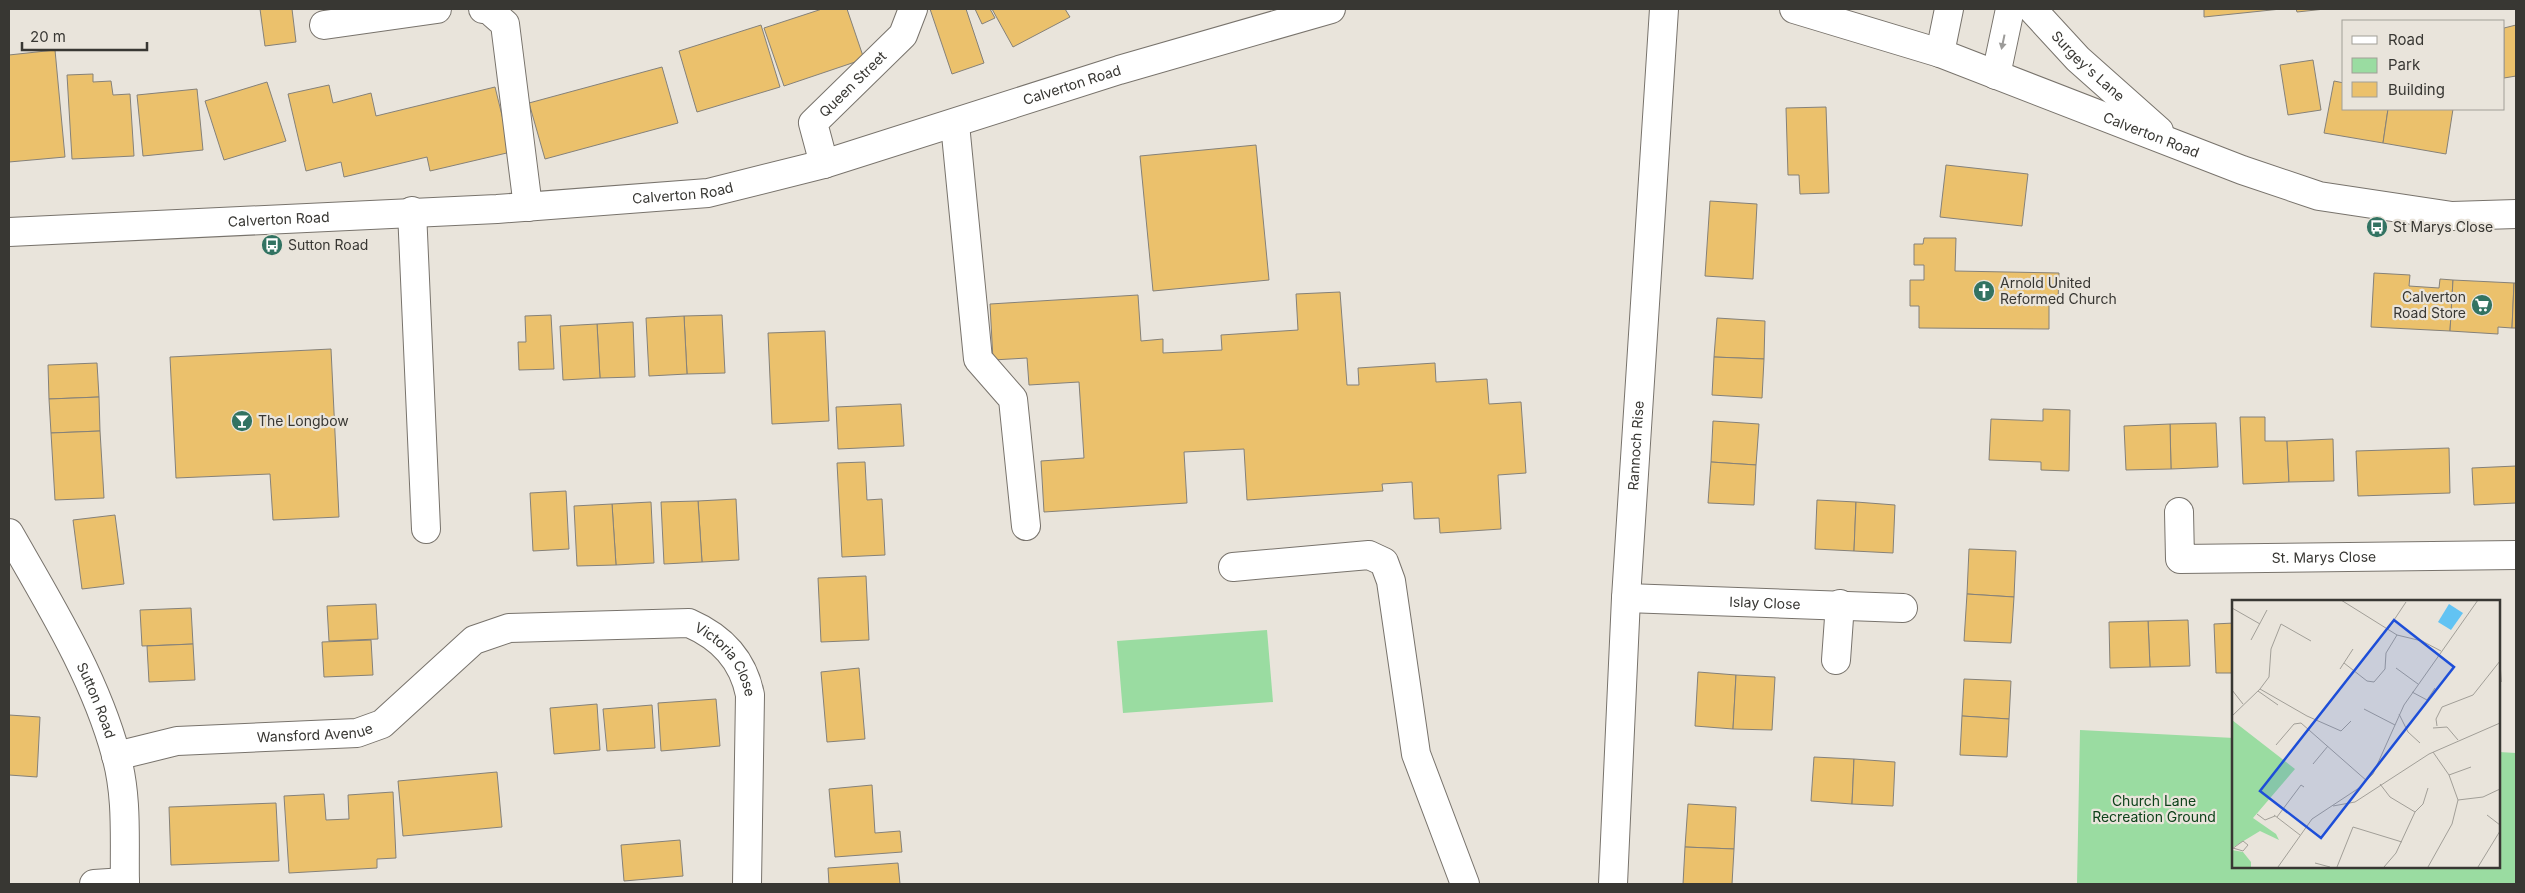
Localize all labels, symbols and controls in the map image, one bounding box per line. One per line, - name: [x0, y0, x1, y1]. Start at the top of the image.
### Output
- scale bar: [22, 20, 148, 52]
- legend: [2342, 20, 2505, 110]
- text: 20 m: [30, 27, 66, 46]
- street label: Surgey's Lane: [2048, 27, 2128, 104]
- text: Road: [2388, 30, 2424, 49]
- one-way arrow: [1999, 34, 2007, 49]
- street label: Queen Street: [815, 47, 890, 120]
- text: Park: [2388, 55, 2421, 74]
- street label: Calverton Road: [1021, 61, 1123, 108]
- text: Building: [2388, 80, 2445, 99]
- street label: Calverton Road: [2101, 108, 2202, 161]
- street label: Calverton Road: [632, 178, 735, 207]
- street label: Calverton Road: [227, 208, 330, 230]
- bus stop icon: St Marys Close: [2365, 215, 2389, 239]
- place label: St Marys Close: [2393, 218, 2493, 235]
- bus stop icon: Sutton Road: [260, 233, 284, 257]
- place label: Sutton Road: [288, 236, 368, 253]
- place label: Arnold United Reformed Church: [2000, 274, 2117, 307]
- church icon: Arnold United Reformed Church: [1972, 279, 1996, 303]
- place label: Calverton Road Store: [2393, 288, 2466, 321]
- supermarket icon: Calverton Road Store: [2470, 293, 2494, 317]
- street label: Rannoch Rise: [1624, 400, 1647, 491]
- bar icon: The Longbow: [230, 409, 254, 433]
- place label: The Longbow: [258, 412, 349, 429]
- street label: St. Marys Close: [2272, 548, 2376, 566]
- street label: Islay Close: [1729, 593, 1801, 612]
- inset map: [2232, 600, 2500, 868]
- street label: Victoria Close: [692, 618, 759, 698]
- street label: Sutton Road: [74, 659, 120, 740]
- street label: Wansford Avenue: [256, 719, 375, 745]
- park label: Church Lane Recreation Ground: [2092, 792, 2216, 825]

